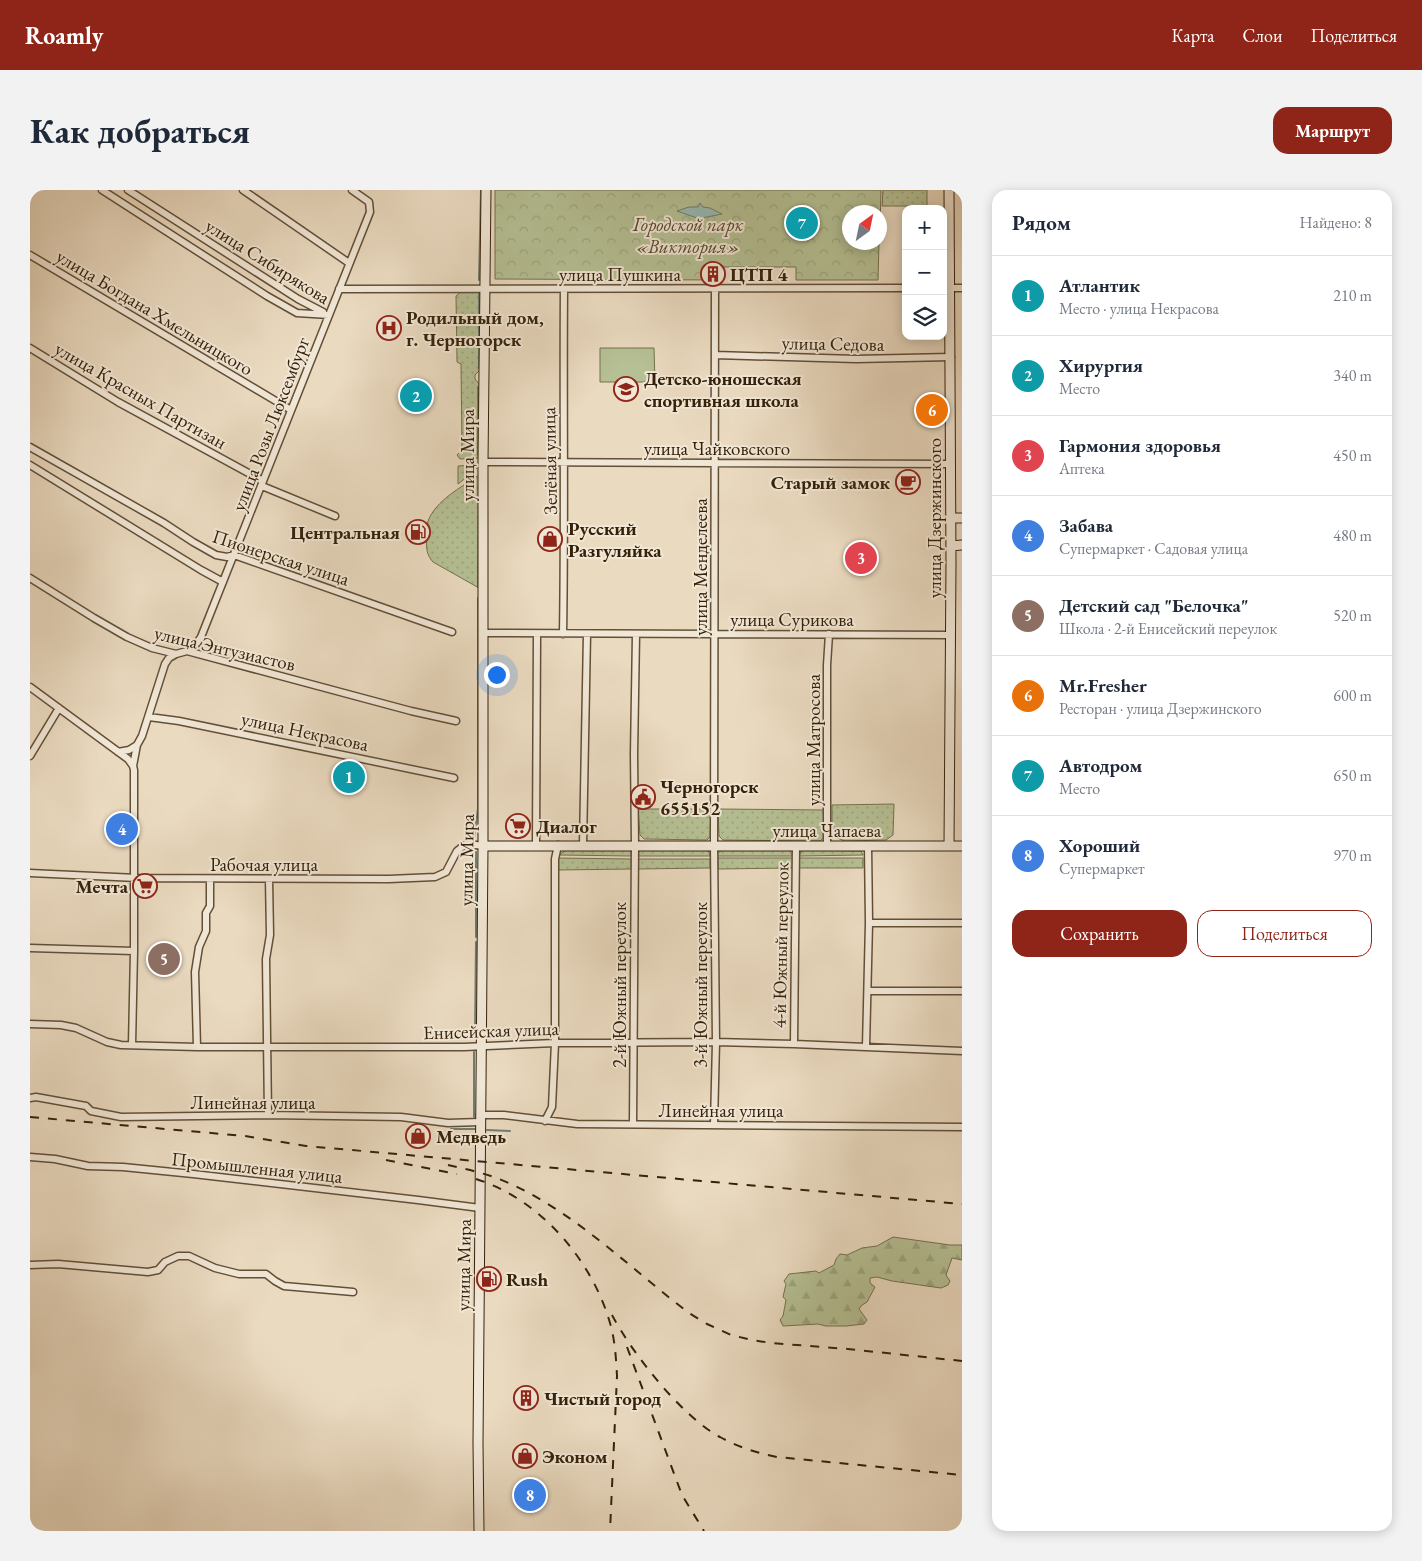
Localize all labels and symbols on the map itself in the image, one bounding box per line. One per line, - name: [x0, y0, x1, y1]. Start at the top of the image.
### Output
- pin: 7: [786, 204, 818, 242]
- north arrow: [842, 205, 887, 250]
- park label: Городской парк «Виктория»: [632, 212, 744, 259]
- street label: улица Сибирякова: [201, 213, 335, 310]
- street label: улица Богдана Хмельницкого: [52, 244, 258, 381]
- building icon: ЦТП 4: [700, 261, 726, 287]
- street label: улица Пушкина: [559, 262, 681, 287]
- place label: ЦТП 4: [730, 262, 789, 287]
- place label: Родильный дом, г. Черногорск: [406, 305, 544, 352]
- hospital icon: Родильный дом, г. Черногорск: [376, 315, 402, 341]
- street label: улица Седова: [781, 330, 885, 357]
- street label: улица Розы Люксембург: [226, 333, 315, 515]
- street label: улица Красных Партизан: [50, 336, 231, 455]
- place label: Детско-юношеская спортивная школа: [644, 366, 802, 413]
- school or university icon: Детско-юношеская спортивная школа: [613, 376, 639, 402]
- pin: 2: [400, 377, 432, 415]
- pin: 6: [916, 391, 948, 429]
- street label: Зелёная улица: [536, 406, 563, 515]
- street label: улица Мира: [455, 408, 480, 501]
- street label: улица Чайковского: [644, 436, 790, 461]
- street label: улица Дзержинского: [922, 438, 947, 598]
- cafe icon: Старый замок: [895, 469, 921, 495]
- place label: Старый замок: [771, 470, 890, 495]
- street label: улица Менделеева: [688, 498, 713, 636]
- place label: Русский Разгуляйка: [568, 516, 662, 563]
- fuel station icon: Центральная: [405, 519, 431, 545]
- place label: Центральная: [290, 520, 400, 545]
- street label: Пионерская улица: [209, 524, 353, 592]
- shop icon: Русский Разгуляйка: [537, 526, 563, 552]
- pin: 3: [845, 539, 877, 577]
- street label: улица Сурикова: [730, 607, 854, 632]
- street label: улица Энтузиастов: [152, 620, 298, 677]
- your location: [484, 662, 510, 688]
- street label: улица Матросова: [801, 674, 826, 806]
- street label: улица Некрасова: [239, 706, 371, 757]
- pin: 1: [333, 758, 365, 796]
- place label: Черногорск 655152: [660, 774, 759, 821]
- public building icon: Черногорск 655152: [630, 784, 656, 810]
- pin: 4: [106, 810, 138, 848]
- street label: улица Мира: [453, 813, 480, 906]
- supermarket icon: Диалог: [505, 813, 531, 839]
- place label: Диалог: [536, 814, 597, 839]
- street label: улица Чапаева: [773, 818, 882, 843]
- street label: Рабочая улица: [210, 852, 318, 877]
- street label: 4-й Южный переулок: [767, 862, 794, 1028]
- supermarket icon: Мечта: [132, 873, 158, 899]
- place label: Мечта: [75, 874, 129, 899]
- street label: 2-й Южный переулок: [607, 902, 632, 1068]
- street label: 3-й Южный переулок: [688, 902, 713, 1068]
- pin: 5: [148, 940, 180, 978]
- street label: Енисейская улица: [423, 1016, 560, 1045]
- street label: Линейная улица: [190, 1090, 316, 1115]
- street label: Линейная улица: [658, 1098, 784, 1123]
- shop icon: Медведь: [405, 1123, 431, 1149]
- place label: Медведь: [436, 1124, 506, 1149]
- street label: Промышленная улица: [170, 1146, 344, 1189]
- street label: улица Мира: [450, 1218, 477, 1311]
- fuel station icon: Rush: [476, 1266, 502, 1292]
- place label: Rush: [506, 1267, 548, 1292]
- building icon: Чистый город: [513, 1385, 539, 1411]
- place label: Чистый город: [544, 1386, 661, 1411]
- shop icon: Эконом: [512, 1443, 538, 1469]
- place label: Эконом: [542, 1444, 608, 1469]
- pin: 8: [514, 1476, 546, 1514]

